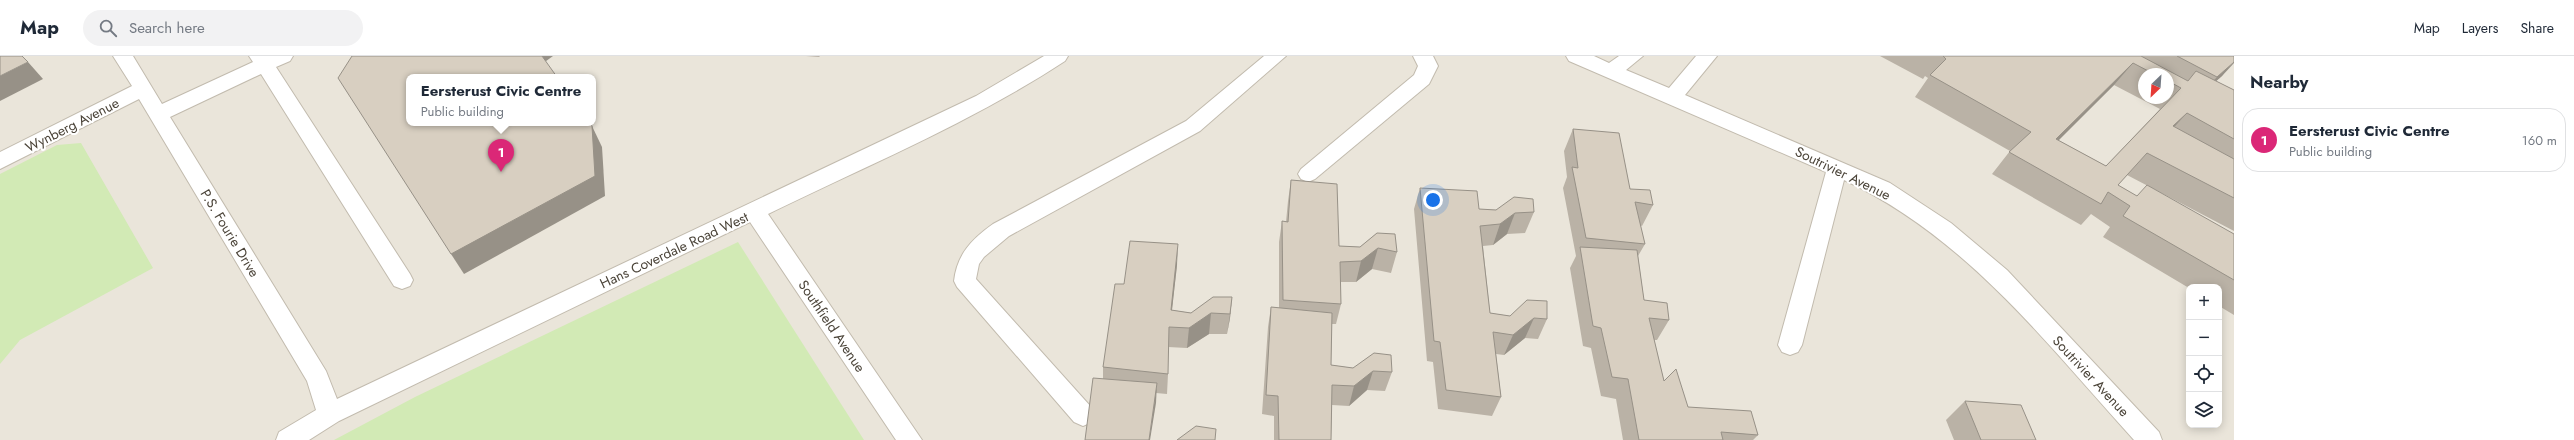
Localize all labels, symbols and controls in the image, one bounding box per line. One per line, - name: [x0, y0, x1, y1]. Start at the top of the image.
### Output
- search box: [83, 10, 363, 46]
- text: Map: [20, 14, 59, 41]
- icon: search: [97, 17, 119, 39]
- text: Search here: [129, 17, 205, 39]
- text: Map: [2414, 18, 2440, 38]
- text: Layers: [2462, 18, 2498, 38]
- text: Share: [2520, 18, 2554, 38]
- north arrow: [2138, 68, 2174, 104]
- text: Nearby: [2250, 70, 2308, 94]
- popup: [406, 74, 596, 126]
- text: Eersterust Civic Centre: [421, 80, 581, 102]
- street label: Wynberg Avenue: [22, 93, 122, 157]
- text: Public building: [421, 102, 504, 121]
- text: Eersterust Civic Centre: [2289, 120, 2450, 142]
- text: 1: [2261, 131, 2267, 150]
- text: 160 m: [2522, 131, 2557, 150]
- pin: 1: [488, 139, 514, 172]
- street label: Soutrivier Avenue: [1792, 141, 1894, 205]
- text: Public building: [2289, 142, 2372, 161]
- street label: P.S. Fourie Drive: [196, 185, 264, 281]
- your location: [1423, 190, 1443, 210]
- street label: Hans Coverdale Road West: [597, 207, 752, 293]
- street label: Southfield Avenue: [794, 276, 870, 376]
- map controls: [2186, 284, 2222, 428]
- button: +: [2186, 284, 2222, 320]
- button: −: [2186, 320, 2222, 356]
- street label: Soutrivier Avenue: [2048, 331, 2134, 421]
- button: locate: [2186, 356, 2222, 392]
- button: layers: [2186, 392, 2222, 428]

